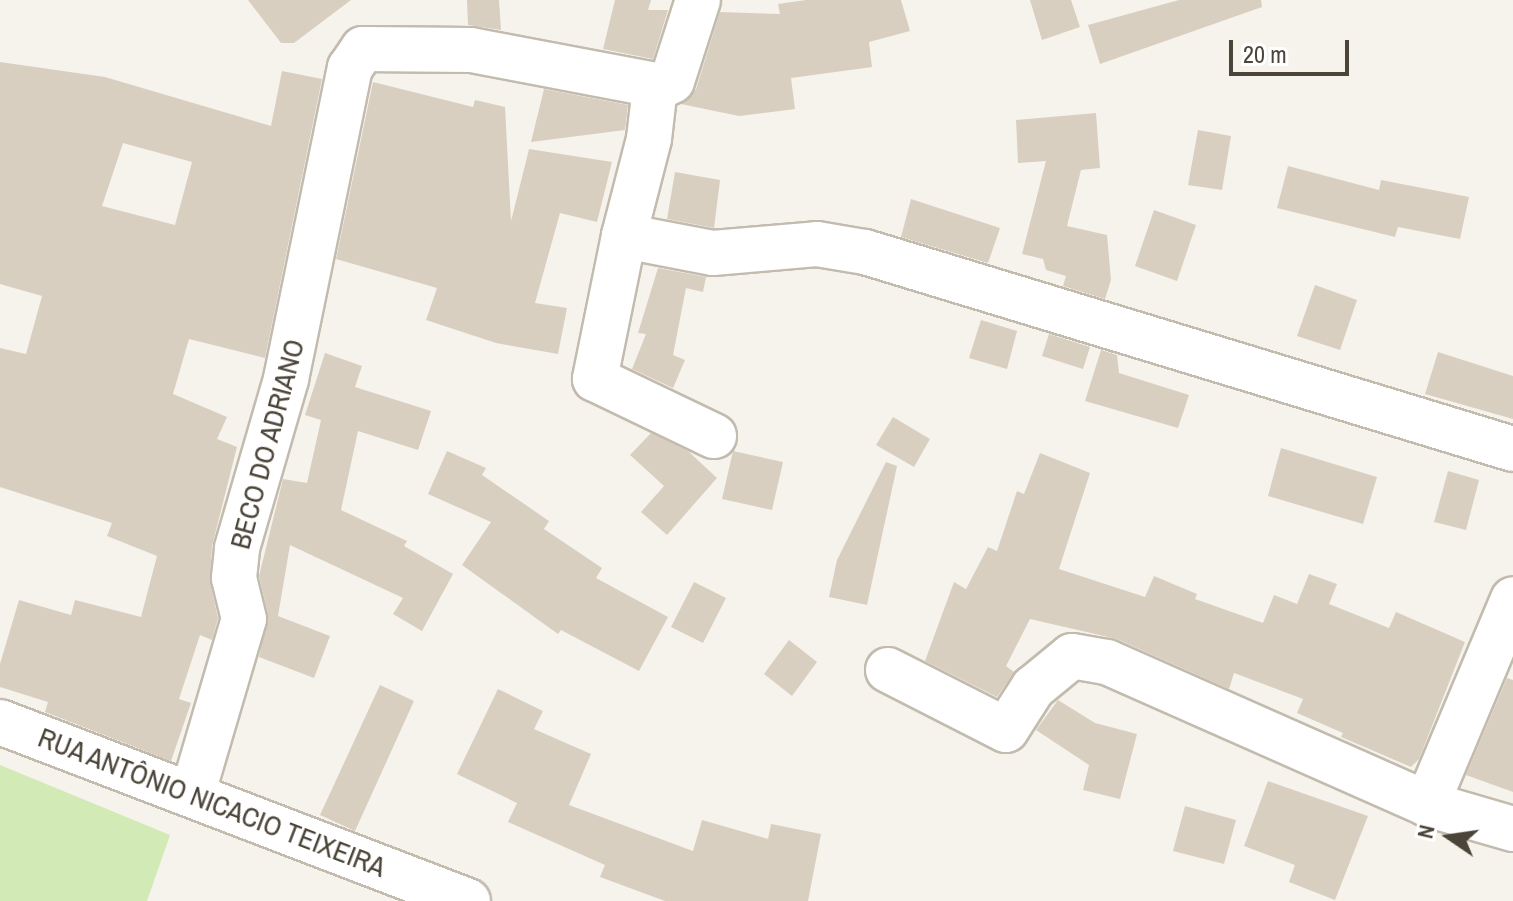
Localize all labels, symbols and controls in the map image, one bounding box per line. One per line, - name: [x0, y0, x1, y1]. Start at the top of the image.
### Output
- scale bar: [1233, 24, 1353, 74]
- text: 20 m: [1243, 38, 1287, 70]
- street label: BECO DO ADRIANO: [223, 335, 311, 553]
- street label: RUA ANTÔNIO NICACIO TEIXEIRA: [32, 720, 392, 884]
- north arrow: [1409, 797, 1489, 877]
- text: N: [1410, 822, 1442, 841]

